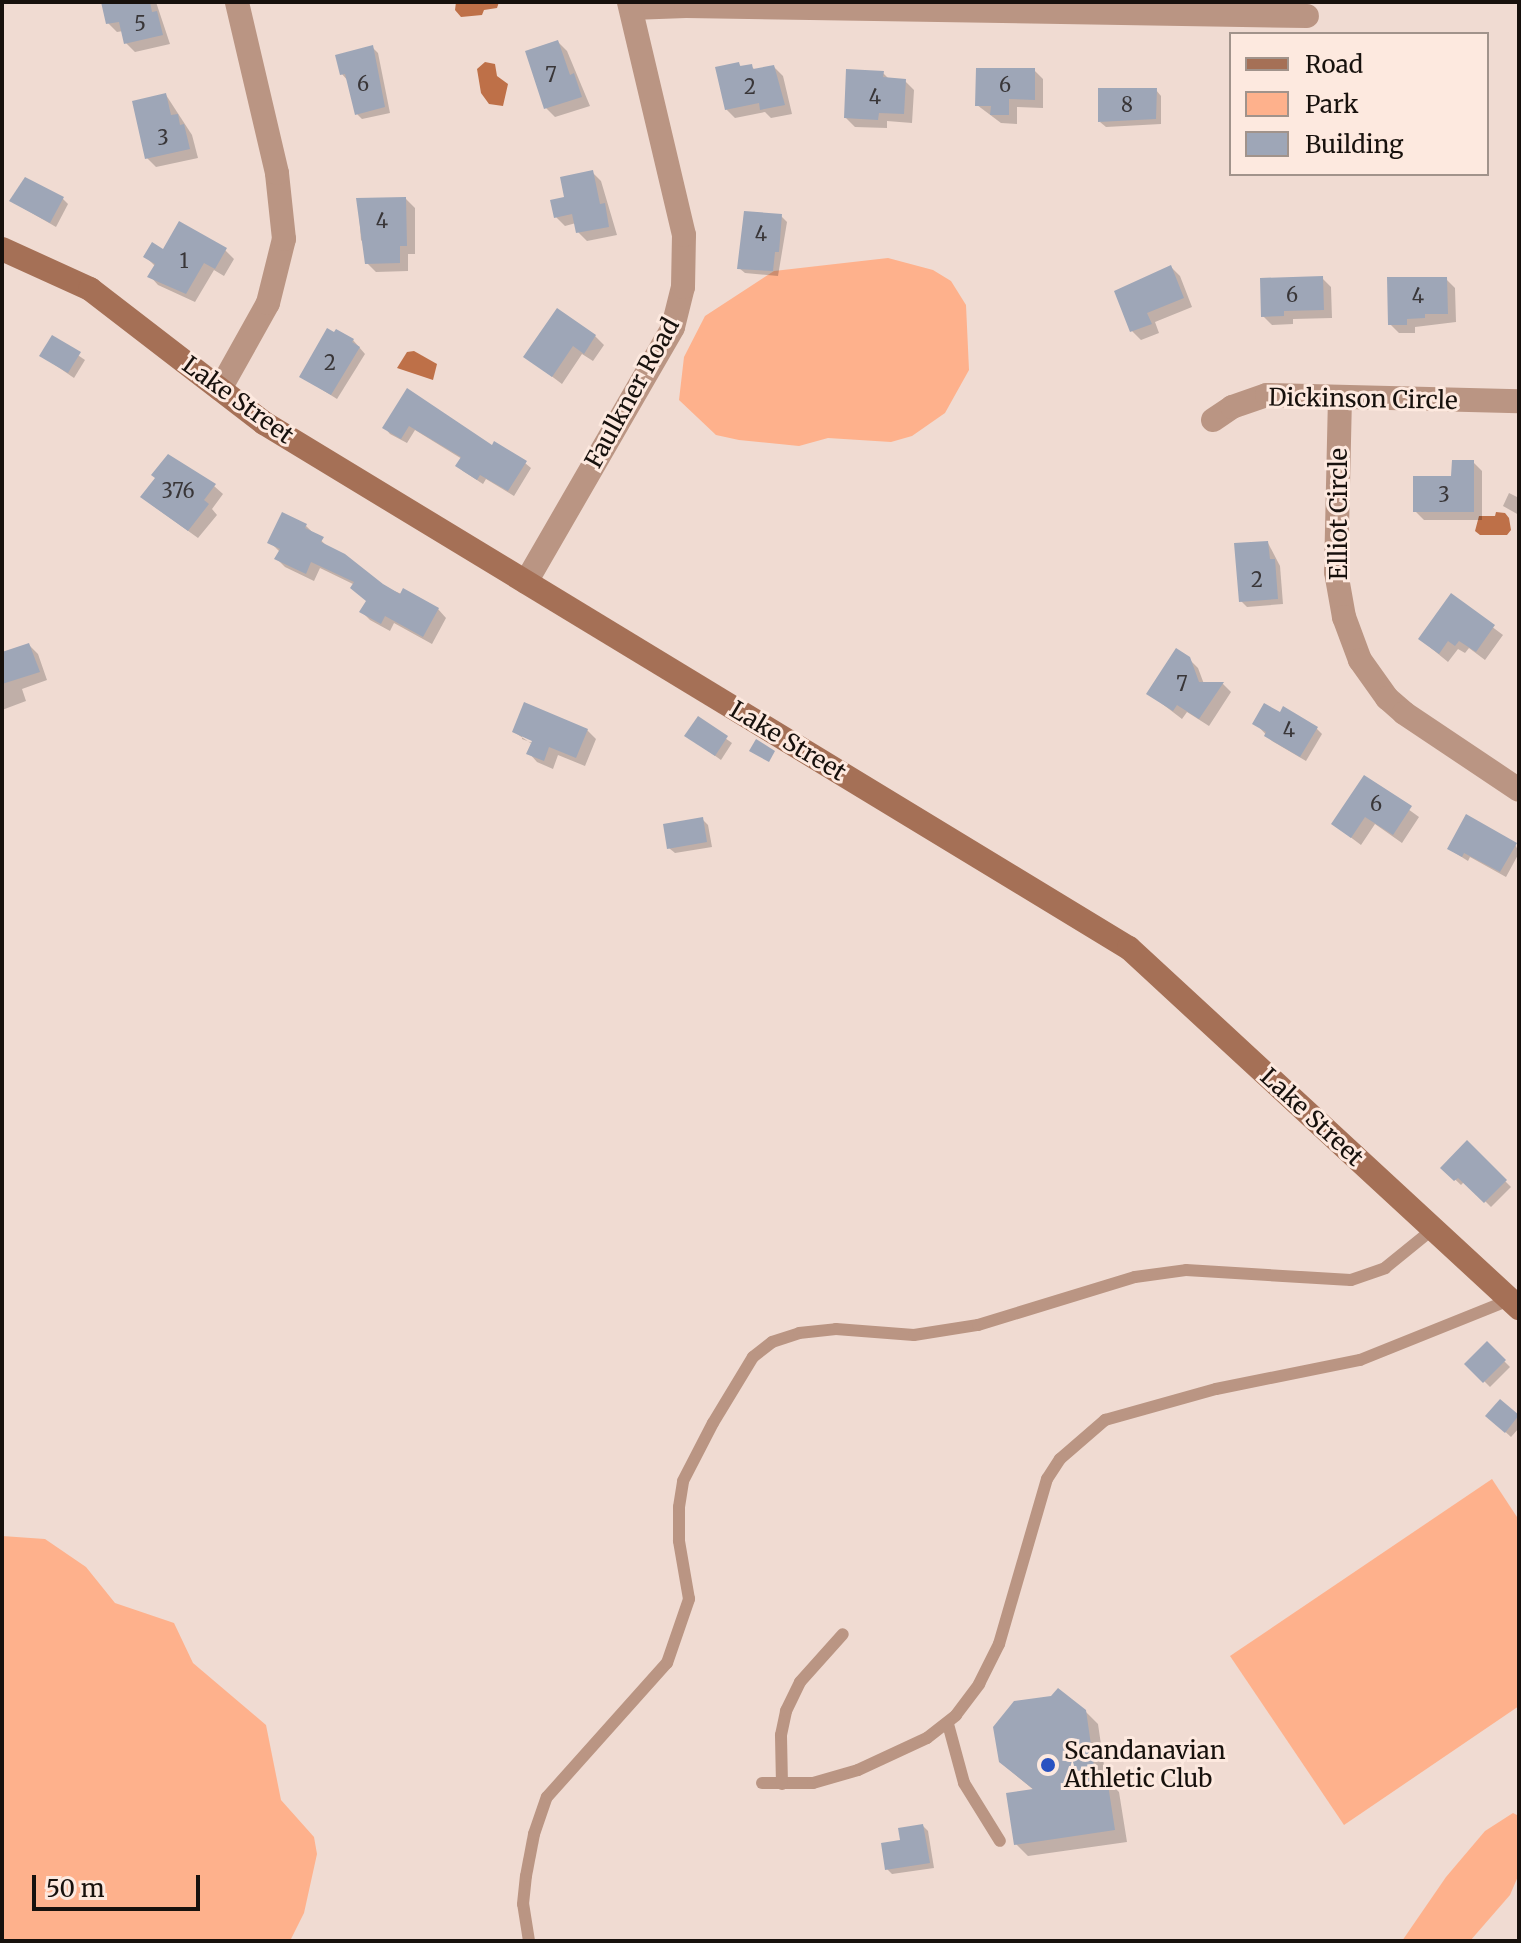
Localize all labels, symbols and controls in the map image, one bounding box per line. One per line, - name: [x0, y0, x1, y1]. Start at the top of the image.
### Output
- house number: 5: [134, 11, 146, 35]
- legend: [1229, 32, 1489, 176]
- text: Road: [1305, 49, 1363, 80]
- house number: 7: [545, 62, 557, 86]
- house number: 6: [357, 71, 369, 95]
- house number: 6: [999, 72, 1011, 96]
- house number: 2: [744, 74, 756, 98]
- house number: 4: [869, 84, 881, 108]
- text: Park: [1305, 89, 1358, 120]
- house number: 8: [1121, 92, 1133, 116]
- house number: 3: [157, 125, 169, 149]
- text: Building: [1305, 129, 1404, 160]
- house number: 4: [376, 208, 388, 232]
- house number: 4: [755, 221, 767, 245]
- house number: 1: [179, 248, 189, 272]
- house number: 6: [1286, 282, 1298, 306]
- house number: 4: [1412, 283, 1424, 307]
- street label: Faulkner Road: [579, 313, 685, 473]
- street label: Lake Street: [177, 350, 299, 450]
- house number: 2: [324, 350, 336, 374]
- street label: Dickinson Circle: [1268, 383, 1458, 415]
- street label: Elliot Circle: [1325, 448, 1353, 580]
- house number: 376: [161, 478, 195, 502]
- house number: 3: [1438, 482, 1450, 506]
- house number: 2: [1251, 567, 1263, 591]
- house number: 7: [1176, 671, 1188, 695]
- street label: Lake Street: [725, 695, 851, 787]
- house number: 4: [1283, 717, 1295, 741]
- house number: 6: [1370, 791, 1382, 815]
- street label: Lake Street: [1255, 1062, 1369, 1172]
- place label: Scandanavian Athletic Club: [1064, 1737, 1226, 1793]
- marker: Scandanavian Athletic Club: [1039, 1756, 1057, 1774]
- scale bar: [36, 1859, 204, 1909]
- text: 50 m: [46, 1873, 105, 1904]

